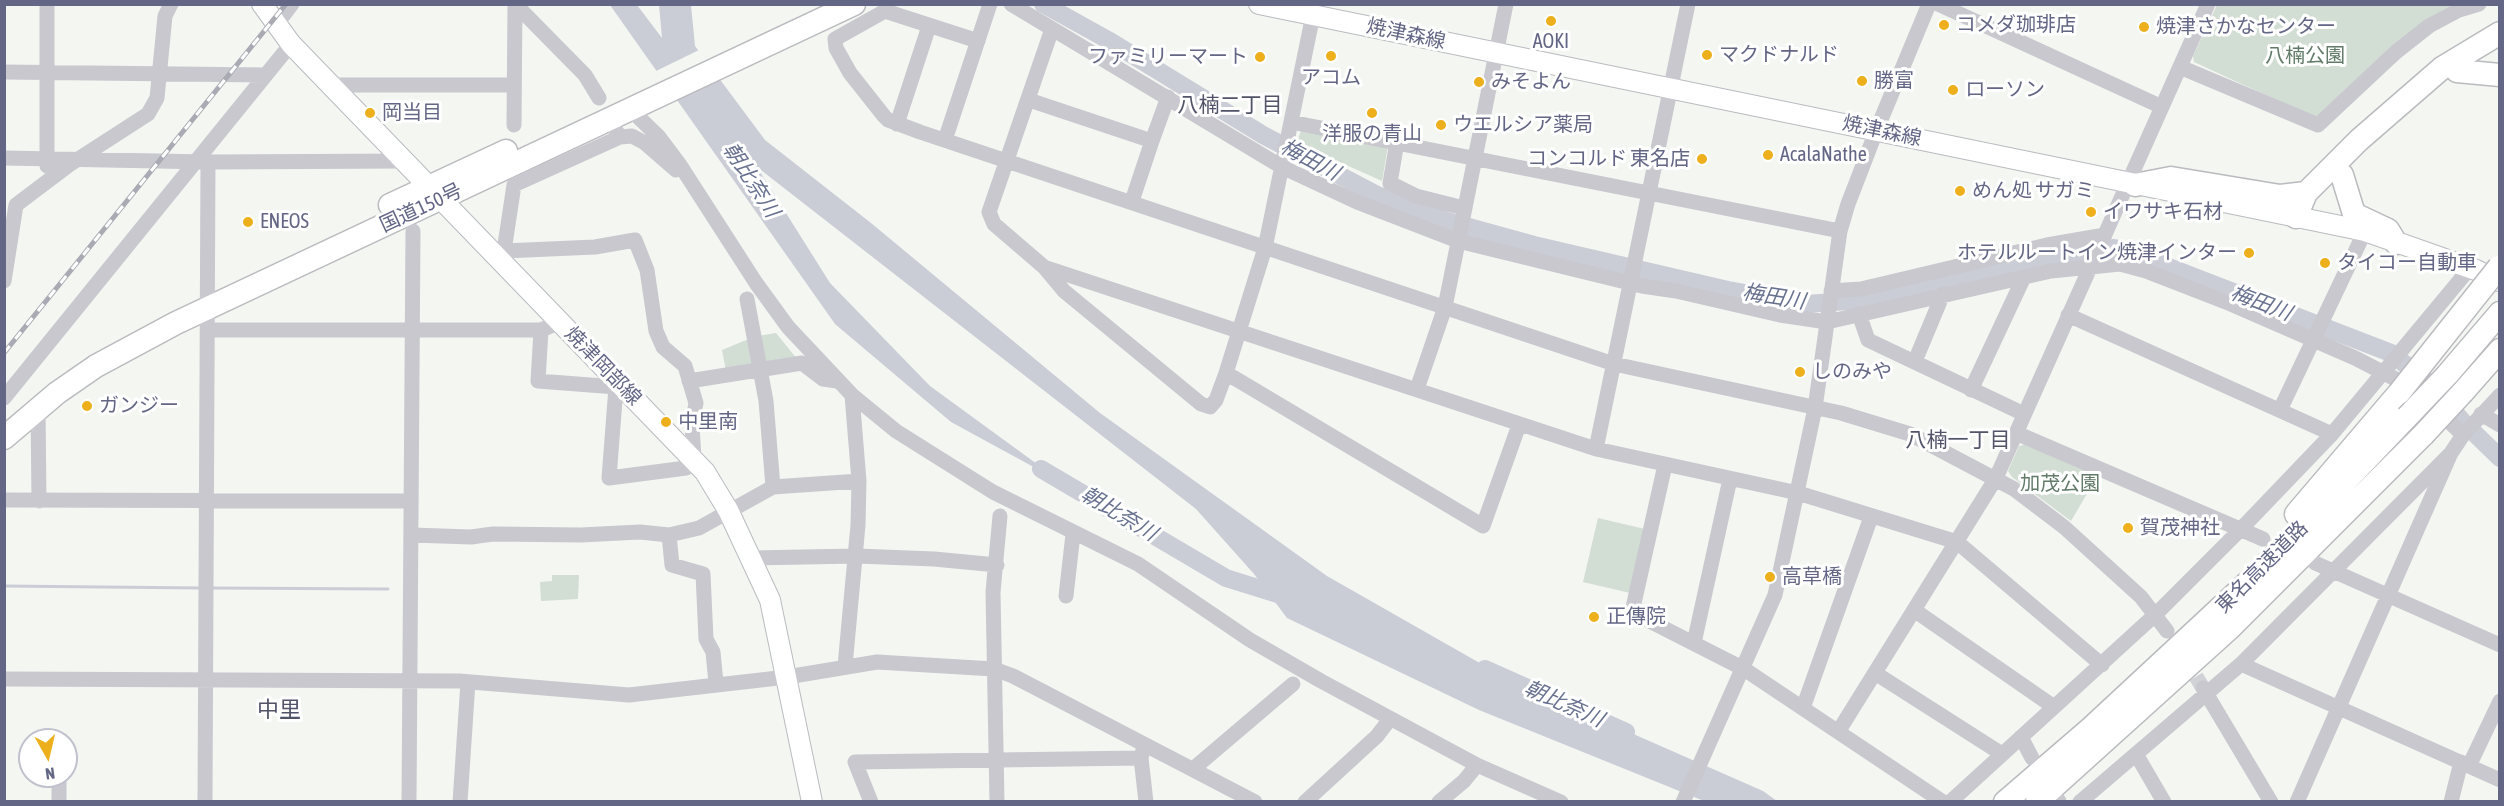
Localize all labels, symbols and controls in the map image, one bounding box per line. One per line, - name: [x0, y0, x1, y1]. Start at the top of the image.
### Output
- place label: コメダ珈琲店: [1956, 13, 2076, 37]
- street label: 焼津森線: [1364, 14, 1448, 54]
- marker: AOKI: [1544, 14, 1558, 28]
- place label: 焼津さかなセンター: [2156, 15, 2336, 39]
- marker: コメダ珈琲店: [1937, 18, 1951, 32]
- marker: 焼津さかなセンター: [2137, 20, 2151, 34]
- place label: AOKI: [1533, 30, 1569, 54]
- place label: マクドナルド: [1719, 43, 1839, 67]
- park label: 八楠公園: [2265, 44, 2345, 68]
- place label: ファミリーマート: [1088, 45, 1248, 69]
- marker: マクドナルド: [1700, 48, 1714, 62]
- marker: アコム: [1324, 49, 1338, 63]
- marker: ファミリーマート: [1253, 50, 1267, 64]
- place label: アコム: [1301, 66, 1361, 90]
- place label: 勝富: [1874, 69, 1914, 93]
- place label: みそよん: [1491, 70, 1571, 94]
- marker: 勝富: [1855, 74, 1869, 88]
- marker: みそよん: [1472, 75, 1486, 89]
- place label: ローソン: [1965, 78, 2045, 102]
- marker: ローソン: [1946, 83, 1960, 97]
- district label: 八楠二丁目: [1178, 92, 1282, 118]
- place label: 岡当目: [382, 101, 442, 125]
- marker: 岡当目: [363, 106, 377, 120]
- marker: 洋服の青山: [1365, 106, 1379, 120]
- street label: 焼津森線: [1840, 111, 1924, 151]
- place label: ウエルシア薬局: [1453, 113, 1593, 137]
- marker: ウエルシア薬局: [1434, 118, 1448, 132]
- place label: 洋服の青山: [1322, 122, 1422, 146]
- water label: 梅田川: [1276, 134, 1344, 186]
- water label: 朝比奈川: [718, 138, 784, 222]
- place label: AcalaNathe: [1780, 143, 1867, 167]
- place label: コンコルド 東名店: [1527, 147, 1690, 171]
- marker: AcalaNathe: [1761, 148, 1775, 162]
- marker: コンコルド 東名店: [1695, 152, 1709, 166]
- street label: 国道150号: [376, 178, 466, 238]
- place label: めん処 サガミ: [1972, 179, 2095, 203]
- marker: めん処 サガミ: [1953, 184, 1967, 198]
- place label: イワサキ石材: [2103, 200, 2223, 224]
- marker: イワサキ石材: [2084, 205, 2098, 219]
- place label: ENEOS: [260, 210, 309, 234]
- marker: ENEOS: [241, 215, 255, 229]
- place label: ホテルルートイン焼津インター: [1957, 241, 2237, 265]
- marker: ホテルルートイン焼津インター: [2242, 246, 2256, 260]
- place label: タイコー自動車: [2337, 251, 2477, 275]
- marker: タイコー自動車: [2318, 256, 2332, 270]
- water label: 梅田川: [1741, 280, 1807, 314]
- water label: 梅田川: [2227, 280, 2295, 326]
- street label: 焼津岡部線: [560, 322, 646, 410]
- place label: しのみや: [1812, 360, 1892, 384]
- marker: しのみや: [1793, 365, 1807, 379]
- place label: ガンジー: [99, 394, 179, 418]
- marker: ガンジー: [80, 399, 94, 413]
- place label: 中里南: [678, 410, 738, 434]
- marker: 中里南: [659, 415, 673, 429]
- district label: 八楠一丁目: [1906, 427, 2010, 453]
- park label: 加茂公園: [2020, 472, 2100, 496]
- water label: 朝比奈川: [1077, 482, 1161, 546]
- place label: 賀茂神社: [2140, 516, 2220, 540]
- street label: 東名高速道路: [2211, 516, 2313, 618]
- marker: 賀茂神社: [2121, 521, 2135, 535]
- place label: 高草橋: [1782, 565, 1842, 589]
- marker: 高草橋: [1763, 570, 1777, 584]
- place label: 正傳院: [1606, 605, 1666, 629]
- marker: 正傳院: [1587, 610, 1601, 624]
- water label: 朝比奈川: [1521, 675, 1607, 733]
- district label: 中里: [257, 697, 301, 723]
- north arrow: [18, 728, 78, 788]
- text: N: [44, 764, 56, 783]

